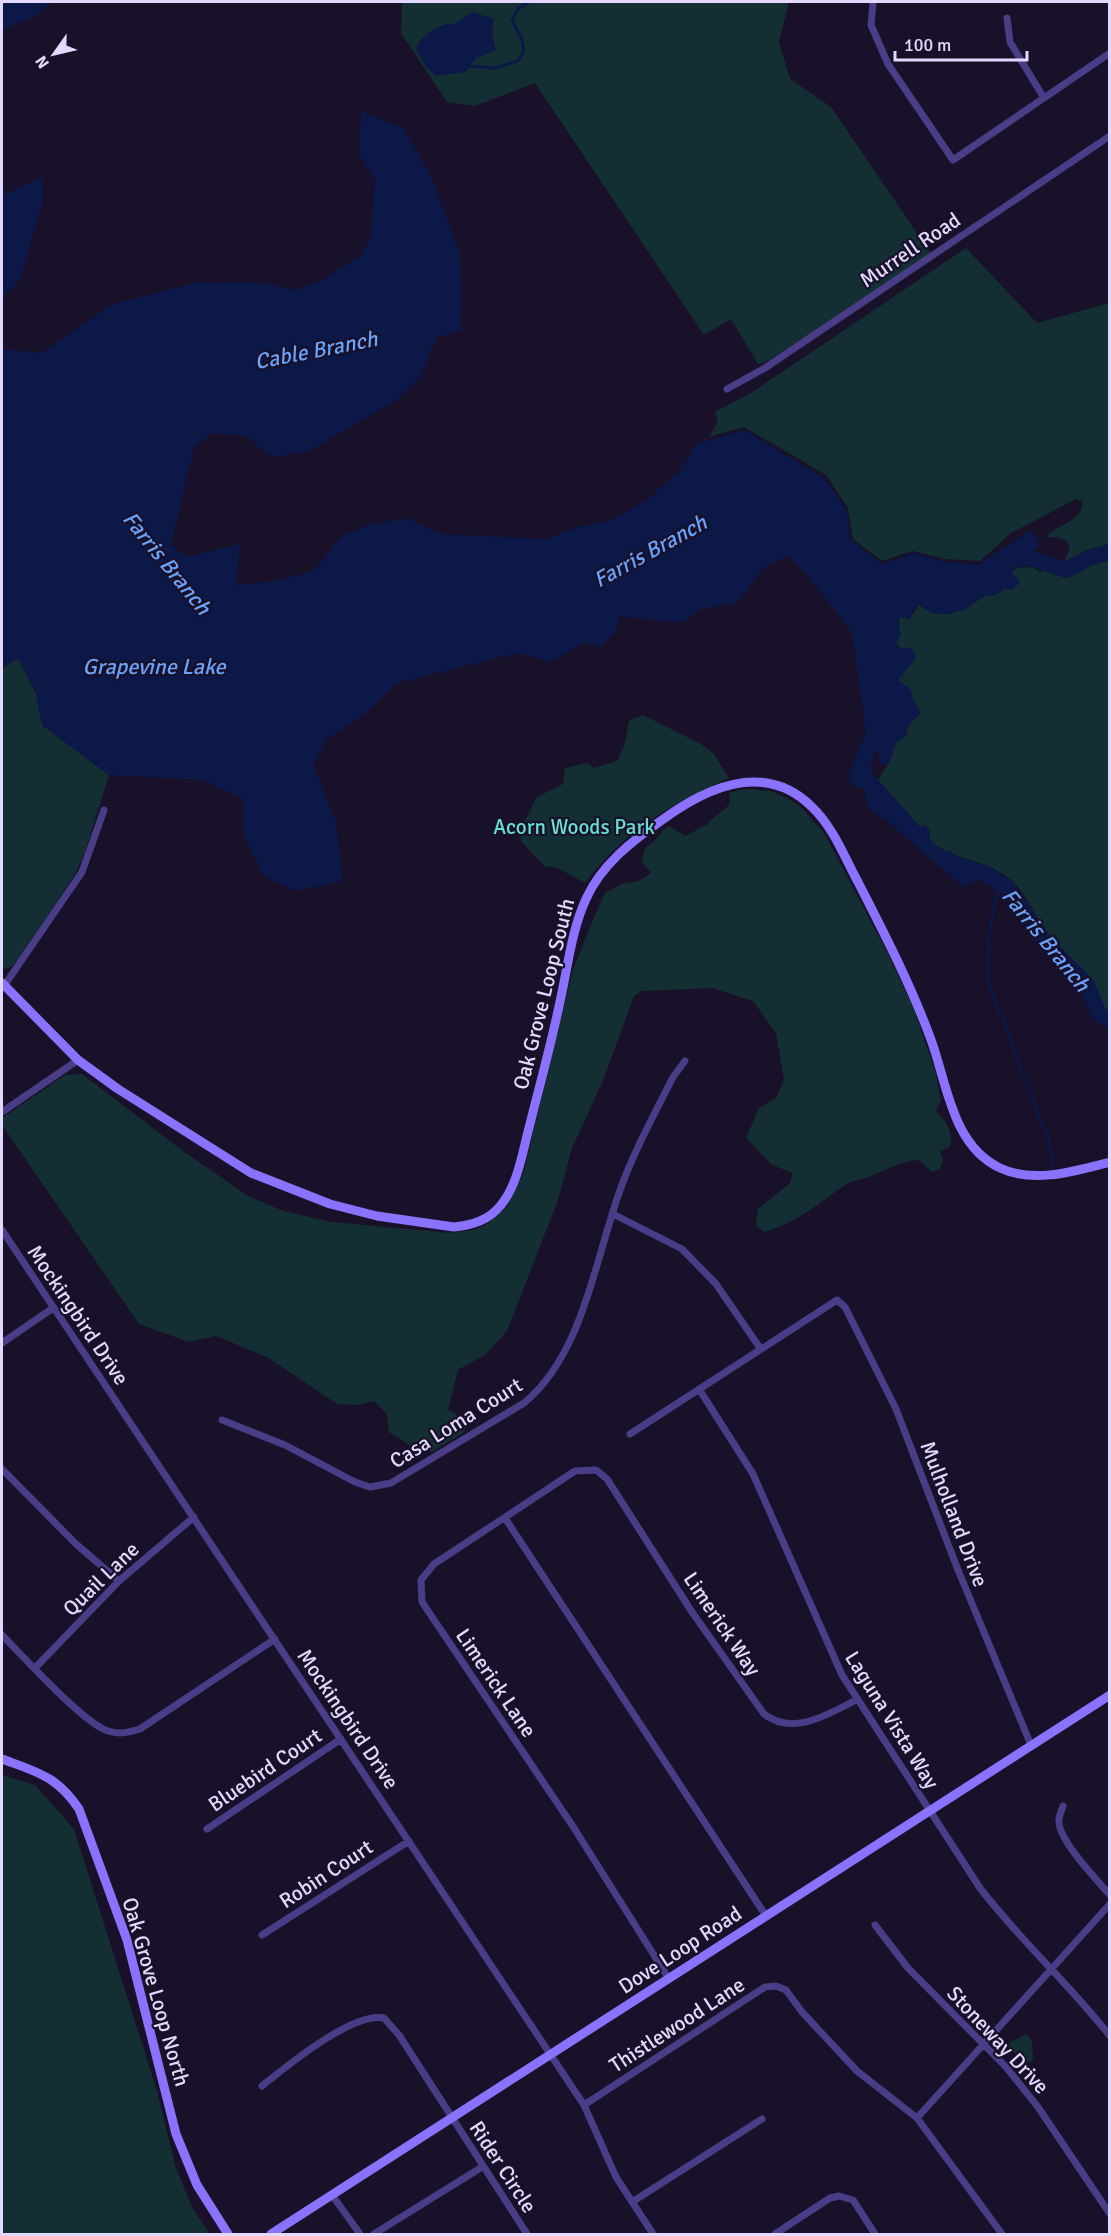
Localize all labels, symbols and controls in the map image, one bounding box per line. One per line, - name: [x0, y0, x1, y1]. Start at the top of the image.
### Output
- north arrow: [24, 24, 84, 84]
- scale bar: [895, 24, 1027, 62]
- text: 100 m: [904, 34, 951, 56]
- text: N: [31, 52, 54, 72]
- street label: Murrell Road: [855, 207, 965, 293]
- water label: Cable Branch: [252, 325, 381, 375]
- water label: Farris Branch: [117, 506, 218, 621]
- water label: Farris Branch: [589, 508, 712, 593]
- water label: Grapevine Lake: [82, 653, 227, 680]
- park label: Acorn Woods Park: [493, 814, 655, 840]
- water label: Farris Branch: [996, 883, 1097, 998]
- street label: Oak Grove Loop South: [508, 896, 580, 1092]
- street label: Mockingbird Drive: [22, 1240, 134, 1390]
- street label: Casa Loma Court: [385, 1372, 527, 1474]
- street label: Mulholland Drive: [914, 1437, 994, 1591]
- street label: Quail Lane: [58, 1536, 144, 1622]
- street label: Limerick Way: [678, 1567, 766, 1681]
- street label: Limerick Lane: [450, 1624, 542, 1742]
- street label: Mockingbird Drive: [292, 1644, 404, 1794]
- street label: Laguna Vista Way: [839, 1646, 945, 1794]
- street label: Bluebird Court: [203, 1723, 327, 1817]
- street label: Robin Court: [274, 1834, 378, 1914]
- street label: Oak Grove Loop North: [117, 1894, 195, 2090]
- street label: Dove Loop Road: [614, 1901, 746, 1999]
- street label: Thistlewood Lane: [604, 1972, 750, 2078]
- street label: Stoneway Drive: [941, 1981, 1055, 2099]
- street label: Rider Circle: [464, 2116, 542, 2218]

